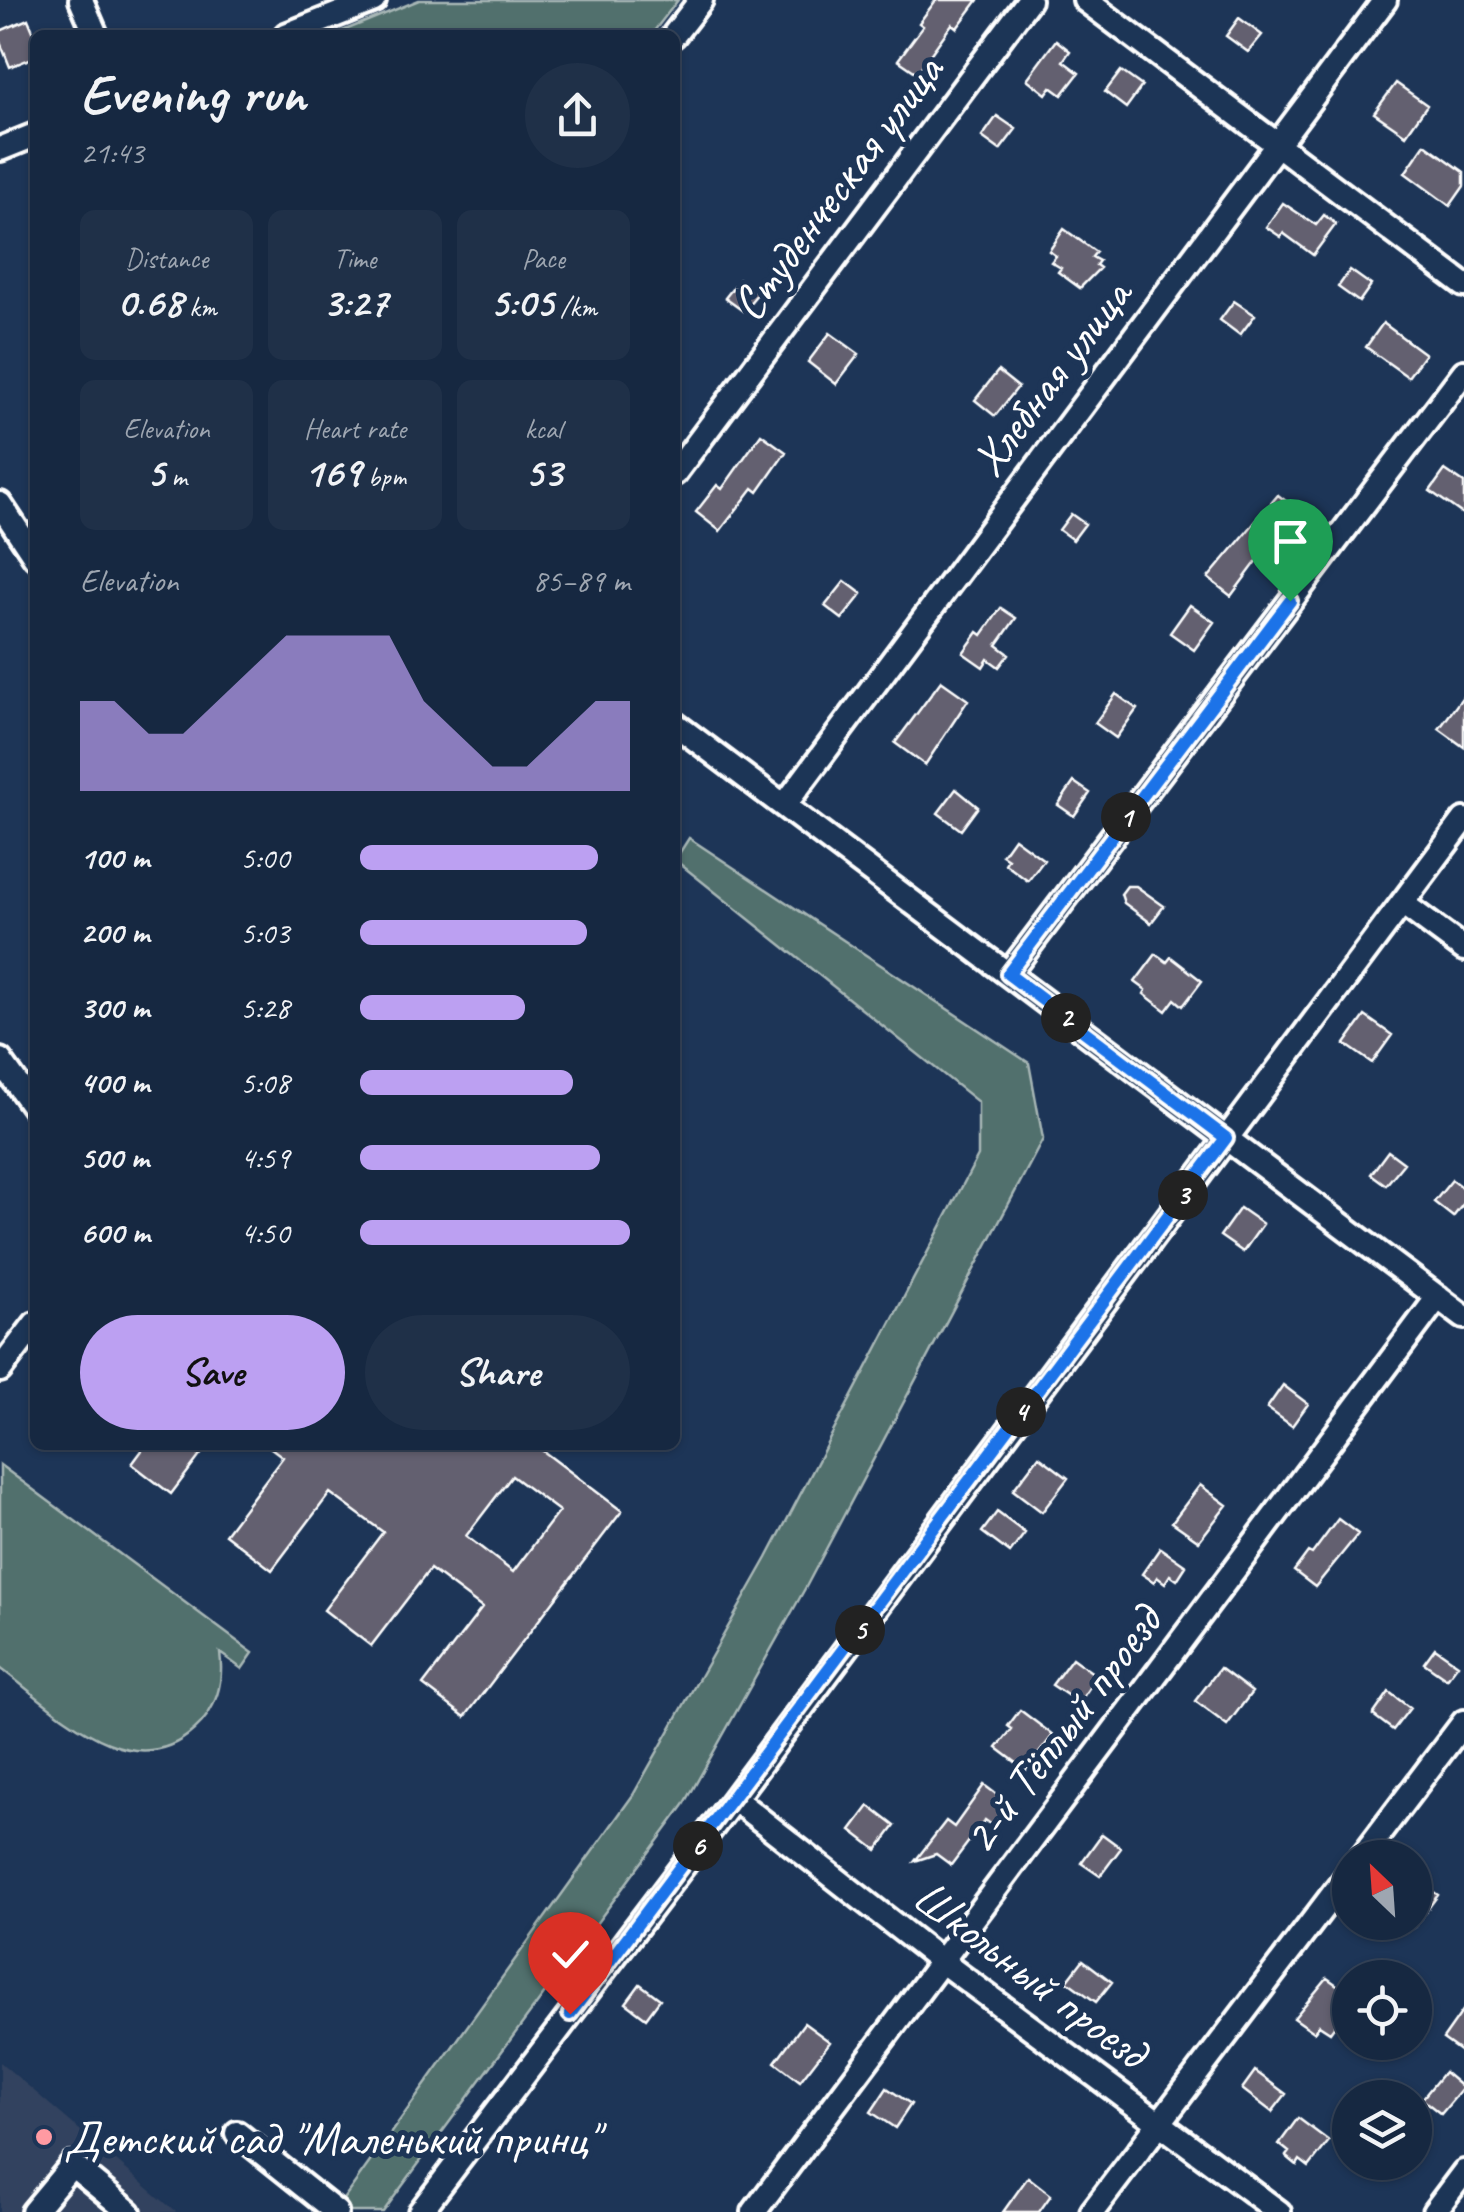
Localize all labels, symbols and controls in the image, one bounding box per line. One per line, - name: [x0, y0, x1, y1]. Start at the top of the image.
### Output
- street label: Студенческая улица: [718, 41, 958, 332]
- text: Evening run: [80, 59, 305, 129]
- button: share: [525, 63, 630, 168]
- text: 21:43: [80, 132, 144, 173]
- text: Distance: [125, 241, 208, 276]
- text: Time: [334, 241, 376, 276]
- text: Pace: [522, 241, 565, 276]
- street label: Хлебная улица: [958, 264, 1147, 488]
- text: 0.68: [117, 276, 183, 329]
- text: 3:27: [323, 276, 387, 329]
- text: 5:05: [490, 276, 553, 329]
- text: km: [183, 289, 217, 324]
- text: /km: [553, 289, 597, 324]
- text: Elevation: [124, 411, 210, 446]
- text: Heart rate: [304, 411, 406, 446]
- text: kcal: [525, 411, 562, 446]
- text: 5: [146, 446, 165, 499]
- text: 169: [304, 446, 361, 499]
- text: 53: [525, 446, 562, 499]
- text: m: [165, 459, 187, 494]
- text: bpm: [361, 459, 406, 494]
- pin: [1248, 499, 1333, 602]
- icon: arrive: [1263, 514, 1318, 569]
- text: Elevation: [80, 560, 178, 601]
- text: 85–89 m: [532, 560, 630, 601]
- pin: 1: [1101, 792, 1151, 842]
- text: 1: [1120, 799, 1132, 834]
- text: 100 m: [80, 837, 149, 878]
- text: 5:00: [240, 837, 290, 878]
- text: 200 m: [80, 912, 149, 953]
- text: 5:03: [240, 912, 290, 953]
- text: 300 m: [80, 987, 149, 1028]
- text: 5:28: [240, 987, 290, 1028]
- pin: 2: [1041, 993, 1091, 1043]
- text: 2: [1060, 1000, 1072, 1035]
- text: 400 m: [80, 1062, 149, 1103]
- text: 5:08: [240, 1062, 290, 1103]
- text: 500 m: [80, 1137, 149, 1178]
- text: 4:59: [240, 1137, 290, 1178]
- pin: 3: [1158, 1170, 1208, 1220]
- text: 3: [1177, 1177, 1189, 1212]
- text: 600 m: [80, 1212, 150, 1253]
- text: 4:50: [240, 1212, 290, 1253]
- button: Save: [80, 1315, 345, 1430]
- button: Share: [365, 1315, 630, 1430]
- pin: 4: [996, 1387, 1046, 1437]
- text: 4: [1015, 1394, 1027, 1429]
- street label: 2-й Тёплый проезд: [949, 1591, 1177, 1865]
- pin: 5: [835, 1605, 885, 1655]
- text: 5: [854, 1612, 866, 1647]
- pin: 6: [673, 1821, 723, 1871]
- text: 6: [691, 1828, 705, 1863]
- north arrow: [1332, 1840, 1432, 1940]
- map controls: [1332, 1840, 1432, 2180]
- street label: Школьный проезд: [901, 1866, 1163, 2084]
- pin: [528, 1912, 613, 2015]
- icon: check: [543, 1927, 598, 1982]
- button: locate: [1332, 1960, 1432, 2060]
- button: layers: [1332, 2080, 1432, 2180]
- place label: Детский сад "Маленький принц": [64, 2108, 608, 2168]
- marker: Детский сад "Маленький принц": [33, 2126, 55, 2148]

